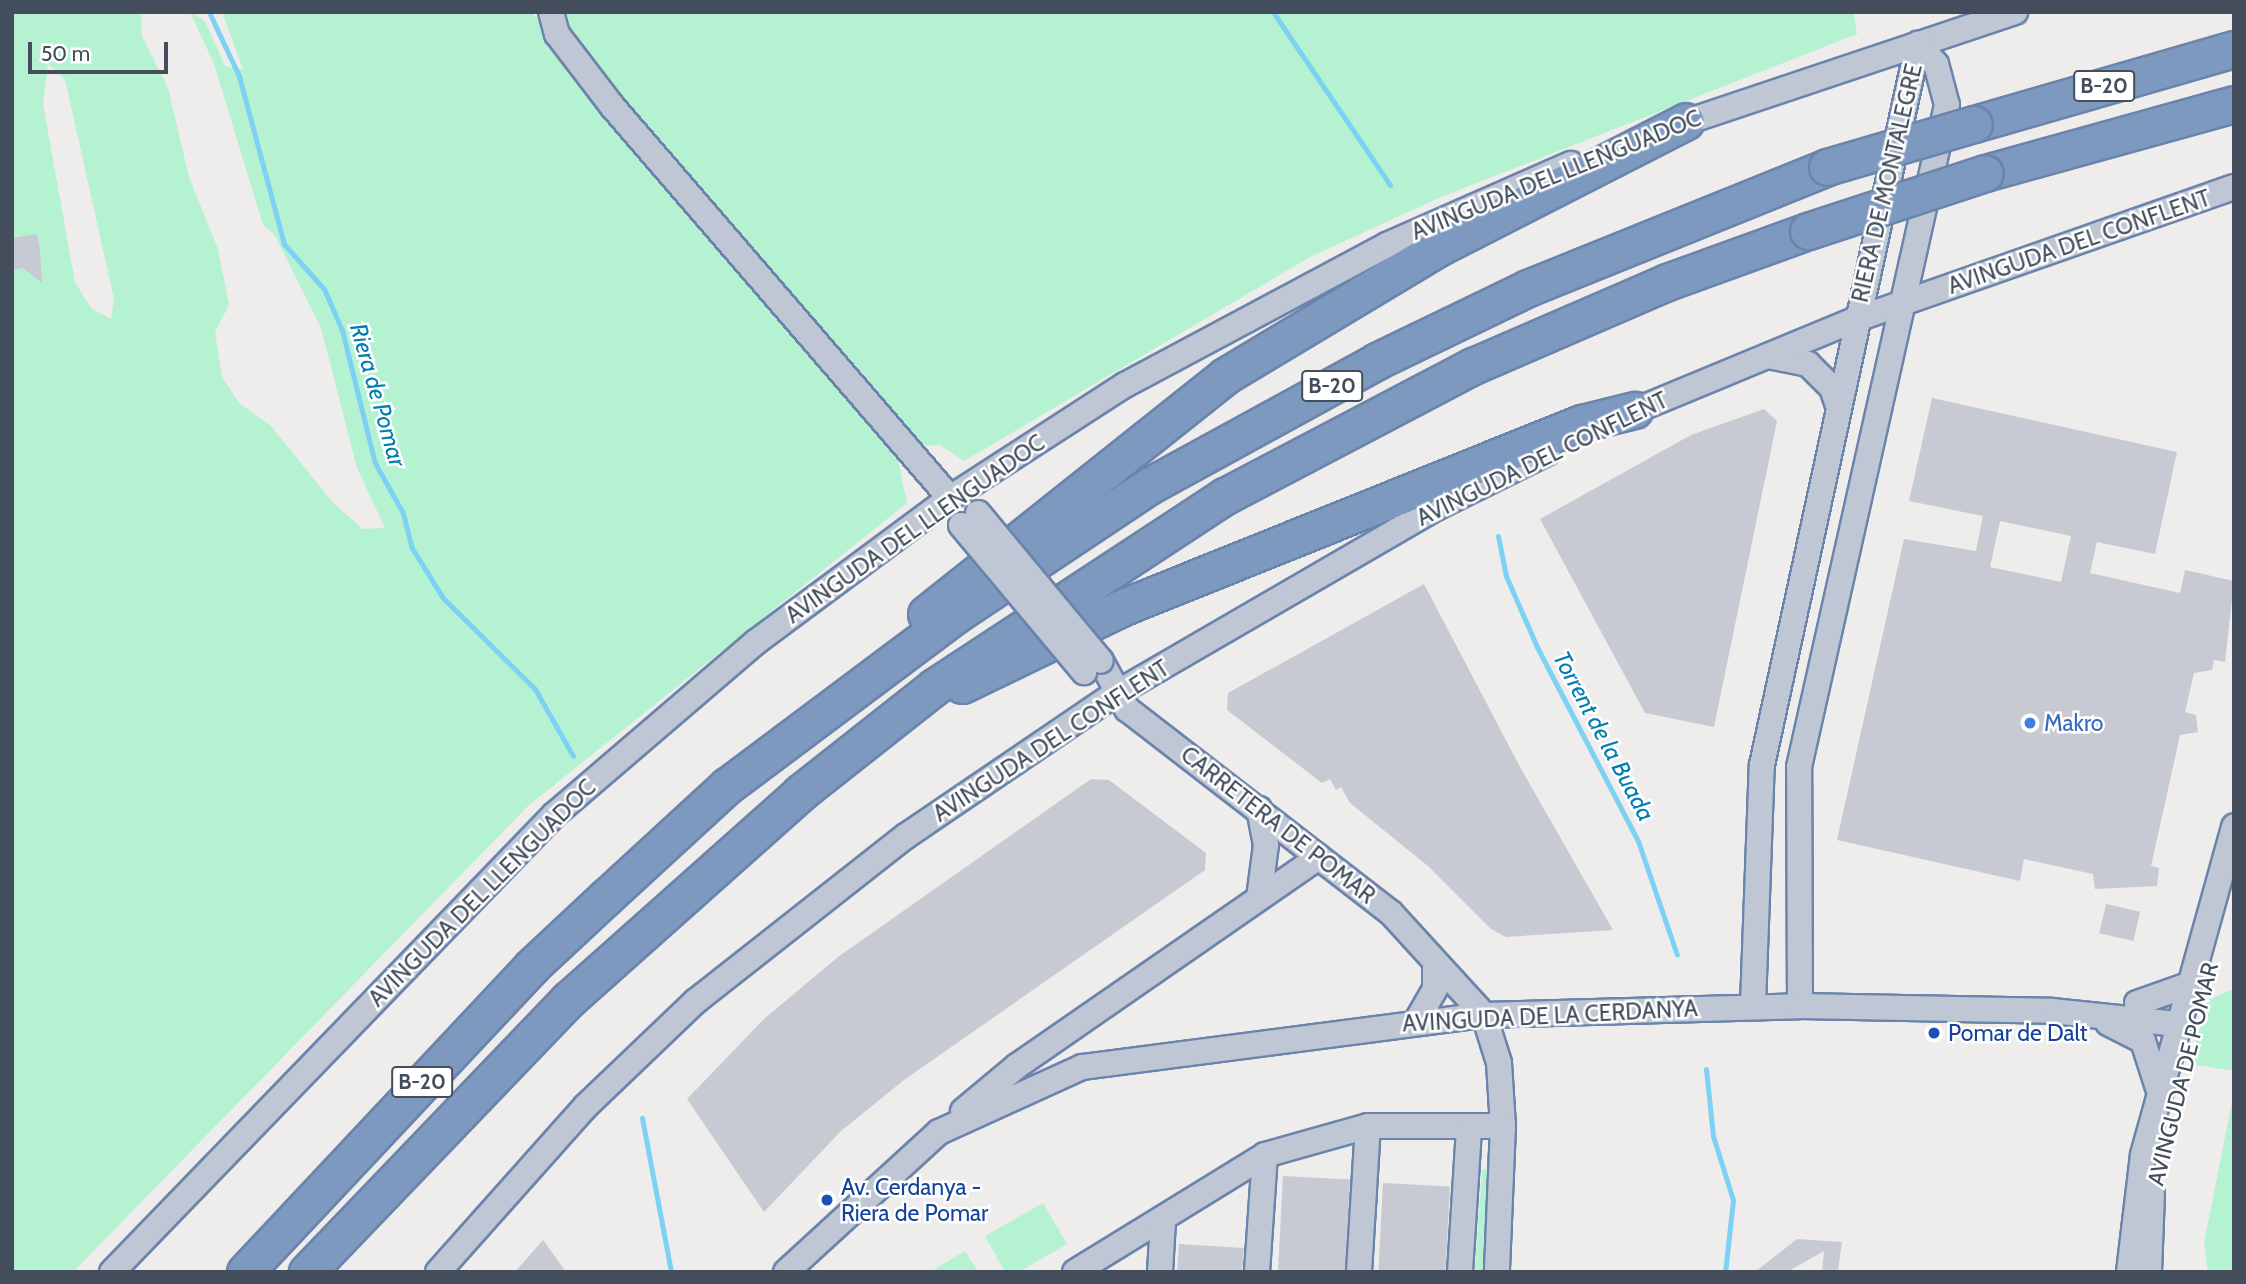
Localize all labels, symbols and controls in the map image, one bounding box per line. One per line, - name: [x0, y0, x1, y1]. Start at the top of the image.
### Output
- scale bar: [32, 28, 172, 72]
- text: 50 m: [41, 41, 90, 66]
- street label: RIERA DE MONTALEGRE: [1846, 61, 1928, 305]
- road number: B-20: [2072, 68, 2136, 104]
- street label: AVINGUDA DEL LLENGUADOC: [1407, 104, 1705, 246]
- street label: AVINGUDA DEL CONFLENT: [1944, 184, 2214, 300]
- water label: Riera de Pomar: [344, 320, 412, 470]
- road number: B-20: [1300, 368, 1364, 404]
- street label: AVINGUDA DEL CONFLENT: [1412, 386, 1672, 532]
- street label: AVINGUDA DEL LLENGUADOC: [780, 429, 1050, 629]
- water label: Torrent de la Buada: [1547, 646, 1661, 826]
- street label: AVINGUDA DEL CONFLENT: [928, 654, 1174, 828]
- place label: Makro: [2044, 709, 2104, 737]
- marker: Makro: [2022, 715, 2038, 731]
- street label: CARRETERA DE POMAR: [1175, 741, 1381, 909]
- street label: AVINGUDA DEL LLENGUADOC: [363, 774, 601, 1012]
- street label: AVINGUDA DE POMAR: [2142, 960, 2224, 1188]
- street label: AVINGUDA DE LA CERDANYA: [1402, 994, 1698, 1038]
- place label: Pomar de Dalt: [1948, 1019, 2088, 1047]
- marker: Pomar de Dalt: [1926, 1025, 1942, 1041]
- road number: B-20: [390, 1064, 453, 1100]
- place label: Av. Cerdanya - Riera de Pomar: [841, 1173, 988, 1227]
- marker: Av. Cerdanya - Riera de Pomar: [819, 1192, 835, 1208]

